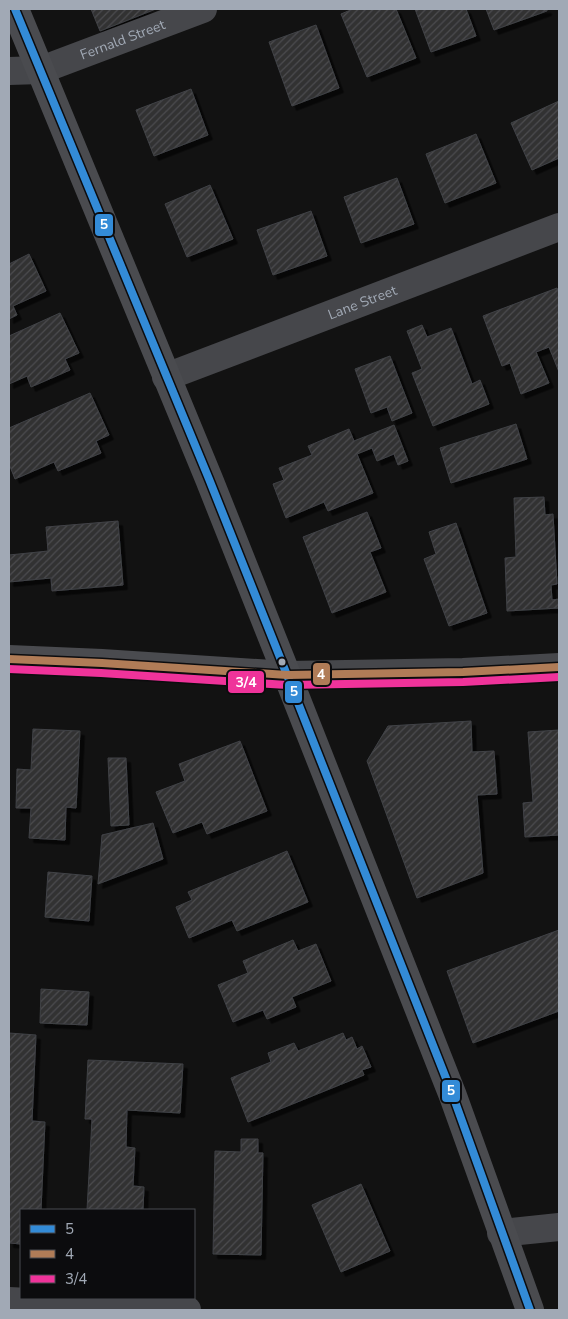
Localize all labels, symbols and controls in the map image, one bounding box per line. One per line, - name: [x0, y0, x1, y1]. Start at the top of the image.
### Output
- street label: Fernald Street: [77, 15, 168, 64]
- line badge: 5: [94, 213, 114, 237]
- text: 5: [100, 215, 108, 234]
- street label: Lane Street: [325, 281, 400, 324]
- unlabelled marker: [277, 657, 287, 667]
- line badge: 4: [312, 662, 331, 686]
- text: 4: [317, 665, 326, 684]
- line badge: 3/4: [227, 670, 265, 694]
- text: 3/4: [235, 673, 257, 692]
- line badge: 5: [284, 680, 303, 704]
- text: 5: [290, 682, 298, 701]
- line badge: 5: [441, 1079, 461, 1103]
- text: 5: [447, 1081, 455, 1100]
- legend: [20, 1209, 195, 1299]
- text: 5: [65, 1219, 74, 1239]
- text: 4: [65, 1244, 74, 1264]
- text: 3/4: [65, 1269, 87, 1289]

